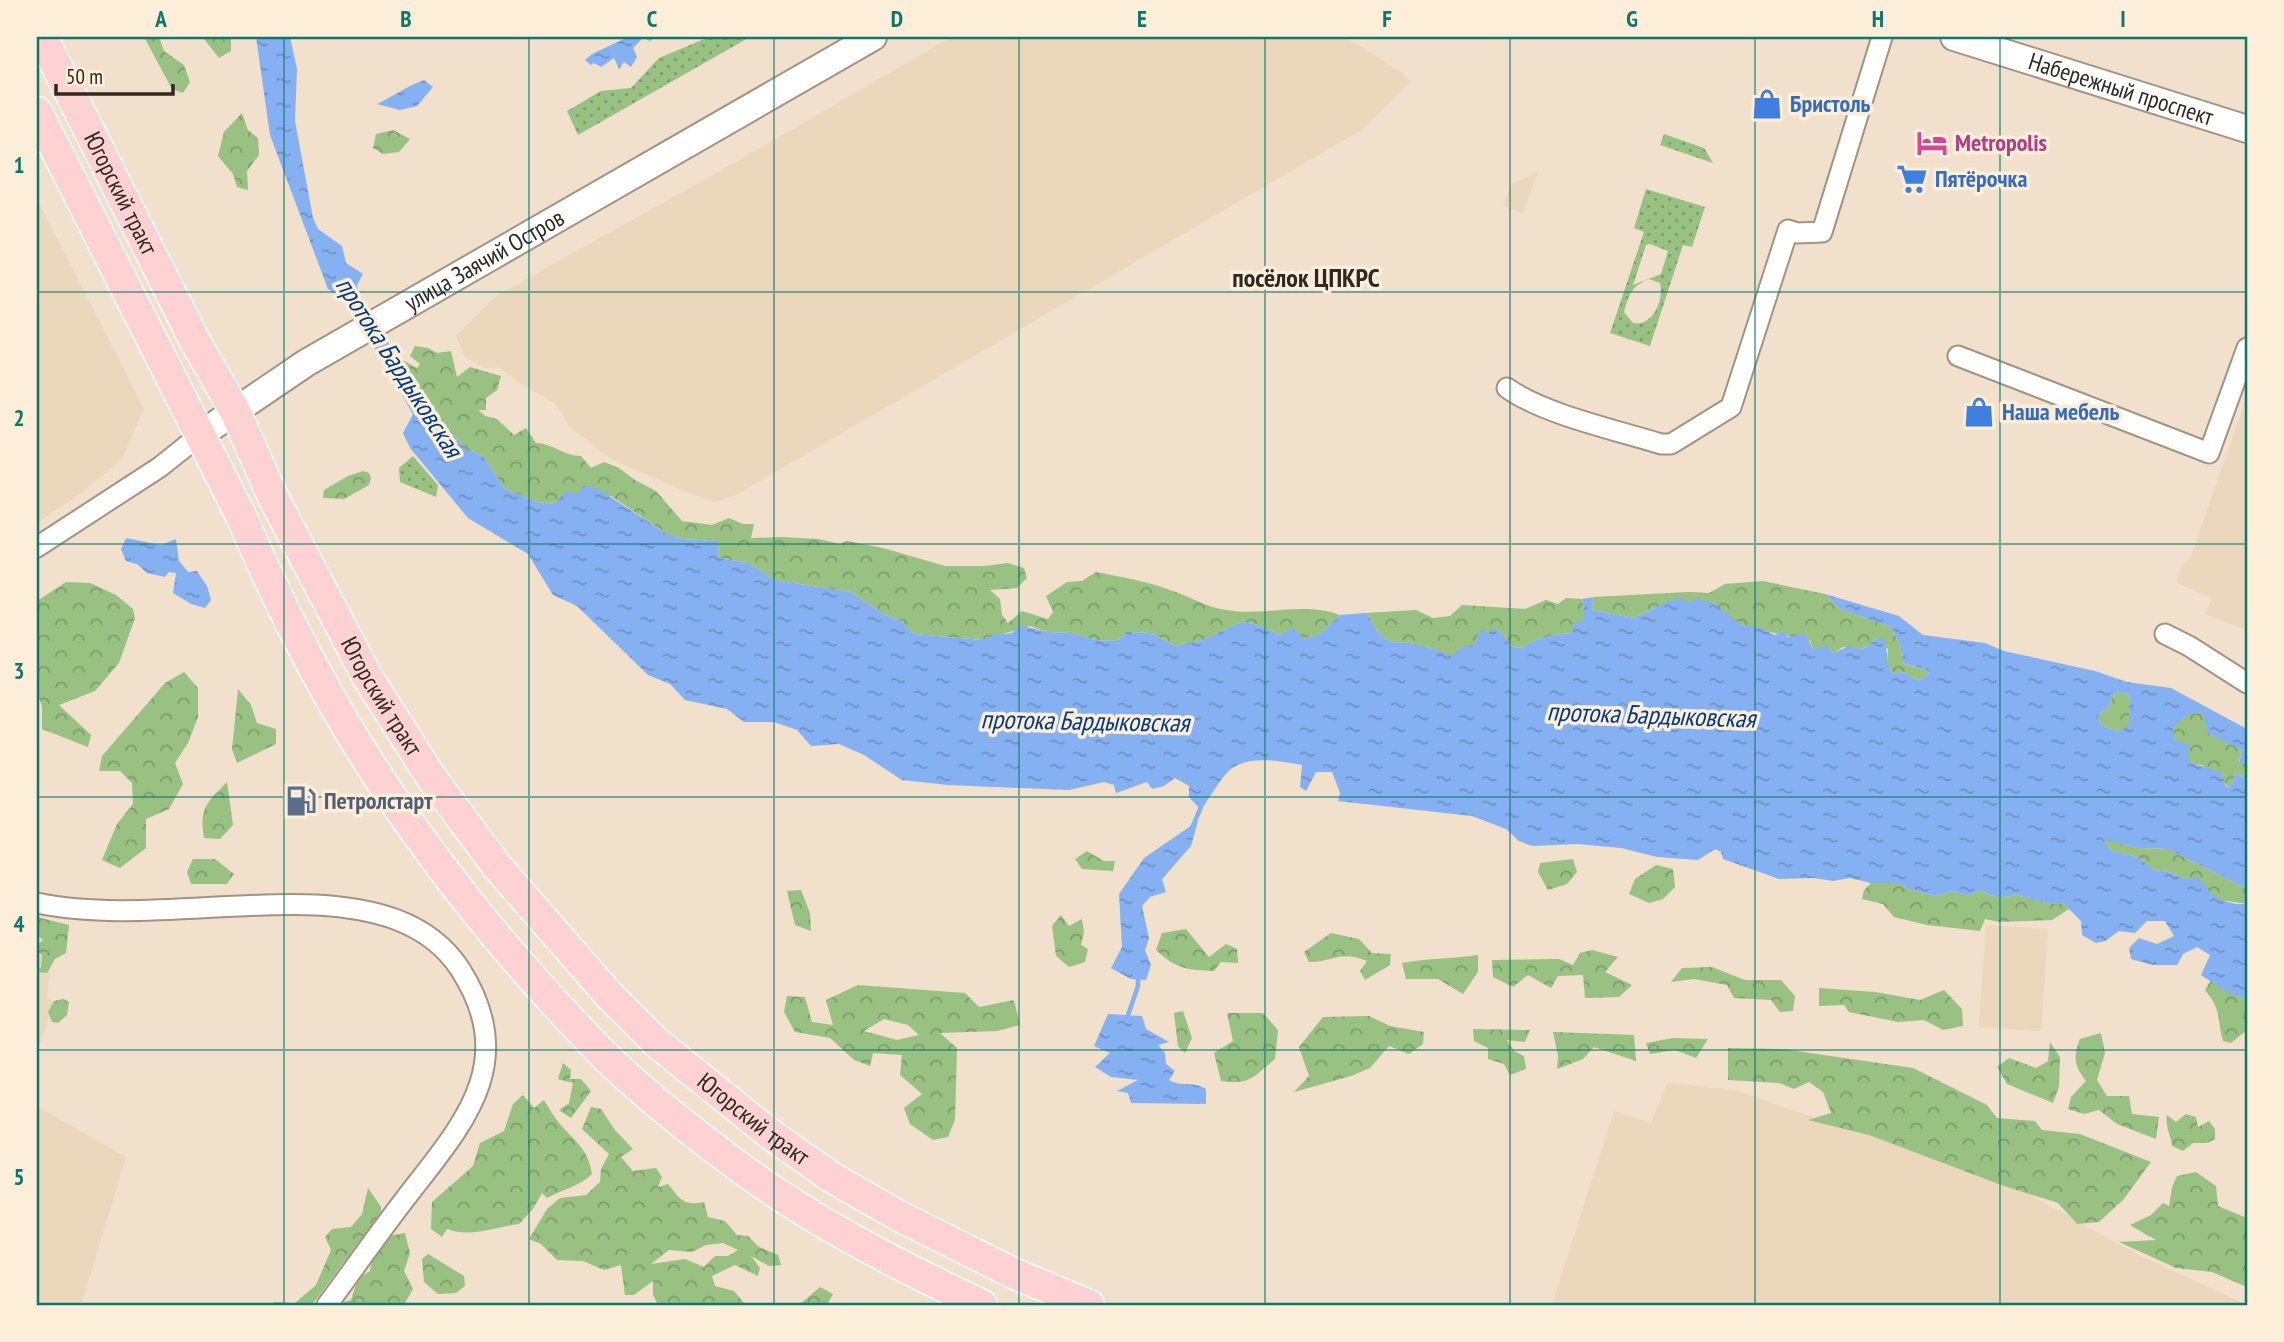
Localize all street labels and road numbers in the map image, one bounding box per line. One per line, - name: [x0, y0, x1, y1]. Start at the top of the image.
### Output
- street label: Набережный проспект: [2025, 45, 2218, 133]
- street label: Югорский тракт: [77, 126, 165, 260]
- street label: улица Заячий Остров: [399, 202, 570, 318]
- street label: Югорский тракт: [334, 631, 430, 762]
- street label: Югорский тракт: [691, 1066, 816, 1172]

